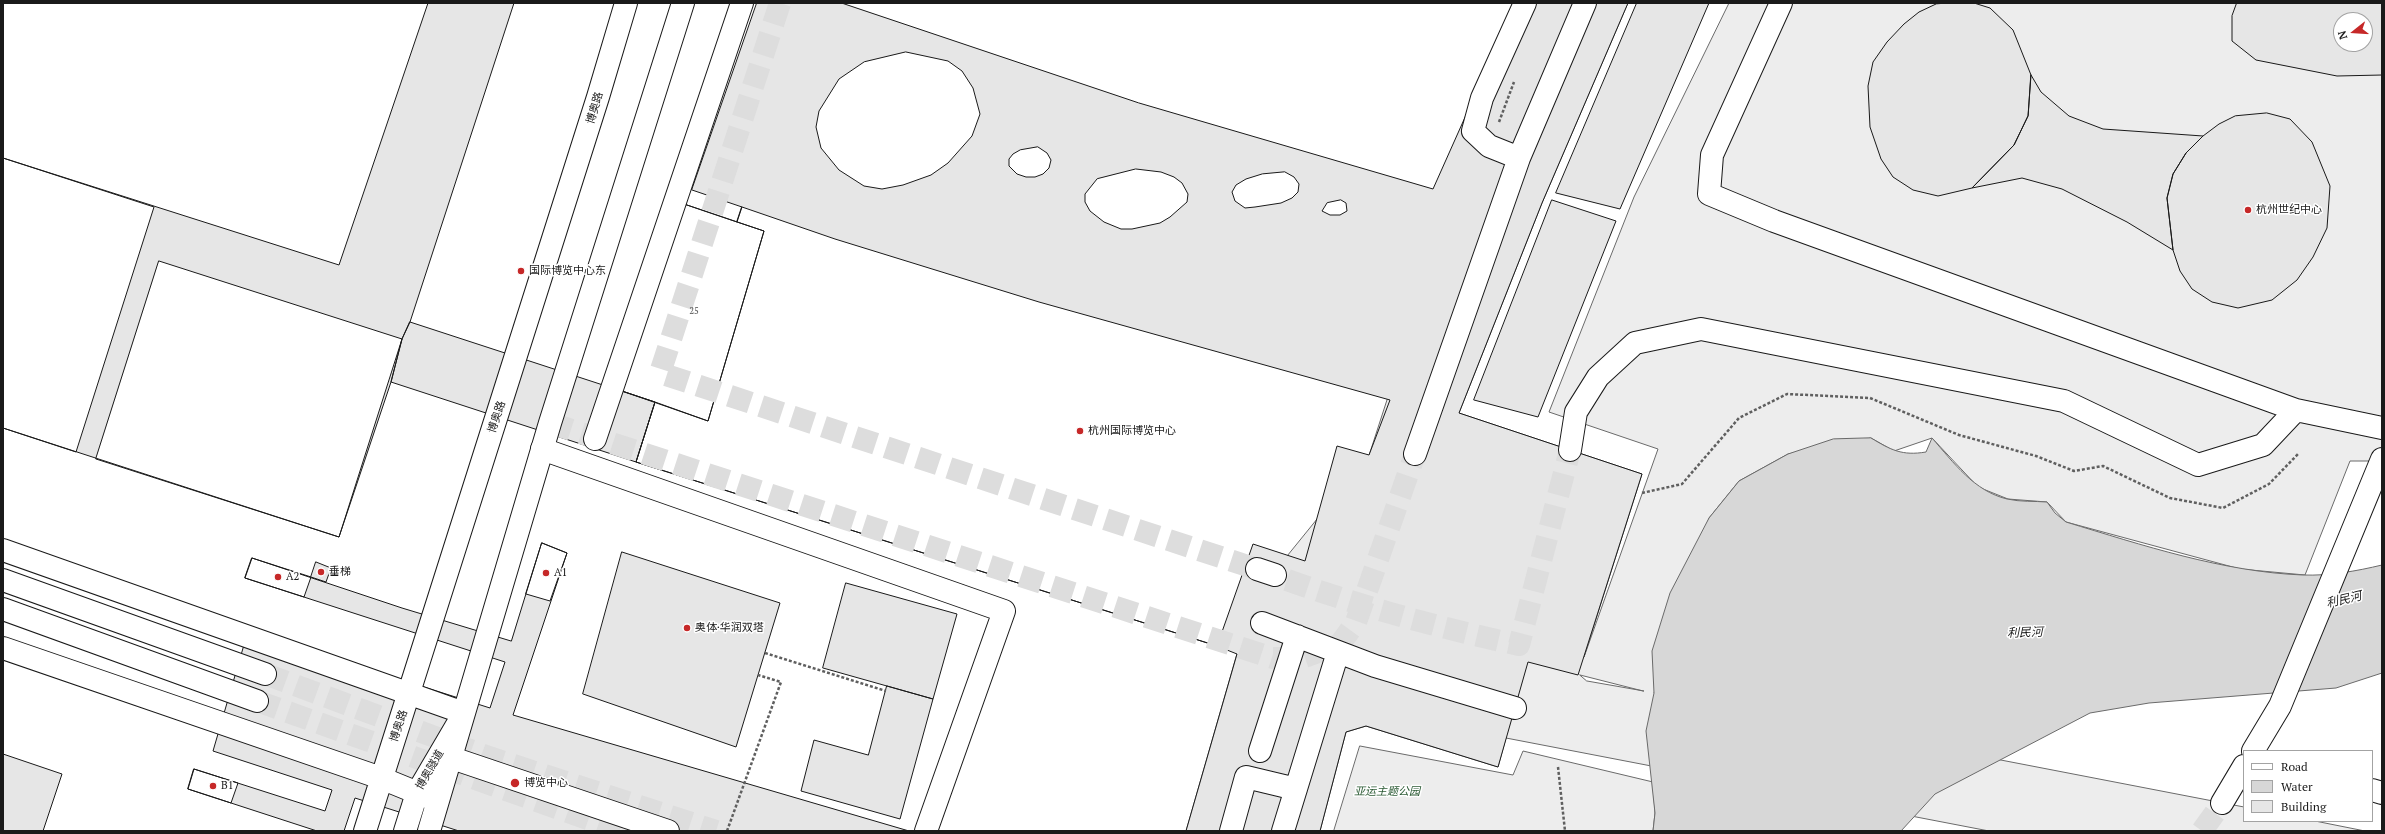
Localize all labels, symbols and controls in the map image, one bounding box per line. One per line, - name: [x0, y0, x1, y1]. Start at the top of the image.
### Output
- north arrow: [2333, 12, 2373, 52]
- text: N: [2335, 29, 2350, 41]
- street label: 博奥路: [584, 90, 606, 126]
- place label: 杭州世纪中心: [2256, 203, 2322, 217]
- marker: 杭州世纪中心: [2243, 205, 2253, 215]
- place label: 国际博览中心东: [529, 264, 606, 278]
- marker: 国际博览中心东: [516, 266, 526, 276]
- house number: 25: [689, 306, 699, 316]
- street label: 博奥路: [486, 399, 508, 435]
- place label: 杭州国际博览中心: [1088, 424, 1176, 438]
- marker: 杭州国际博览中心: [1075, 426, 1085, 436]
- place label: 垂梯: [329, 565, 351, 579]
- place label: A1: [554, 566, 567, 580]
- marker: 垂梯: [316, 567, 326, 577]
- marker: A1: [541, 568, 551, 578]
- place label: A2: [286, 570, 299, 584]
- marker: A2: [273, 572, 283, 582]
- water label: 利民河: [2325, 589, 2363, 611]
- place label: 奥体·华润双塔: [695, 621, 764, 635]
- marker: 奥体·华润双塔: [682, 623, 692, 633]
- water label: 利民河: [2007, 625, 2043, 641]
- street label: 博奥路: [388, 708, 410, 744]
- street label: 博奥隧道: [413, 748, 447, 792]
- legend: [2243, 750, 2373, 822]
- text: Road: [2281, 759, 2308, 774]
- place label: 博览中心: [524, 776, 568, 790]
- marker: 博览中心: [509, 777, 521, 789]
- place label: B1: [221, 779, 234, 793]
- text: Water: [2281, 779, 2313, 794]
- marker: B1: [208, 781, 218, 791]
- park label: 亚运主题公园: [1354, 785, 1420, 799]
- text: Building: [2281, 799, 2326, 814]

